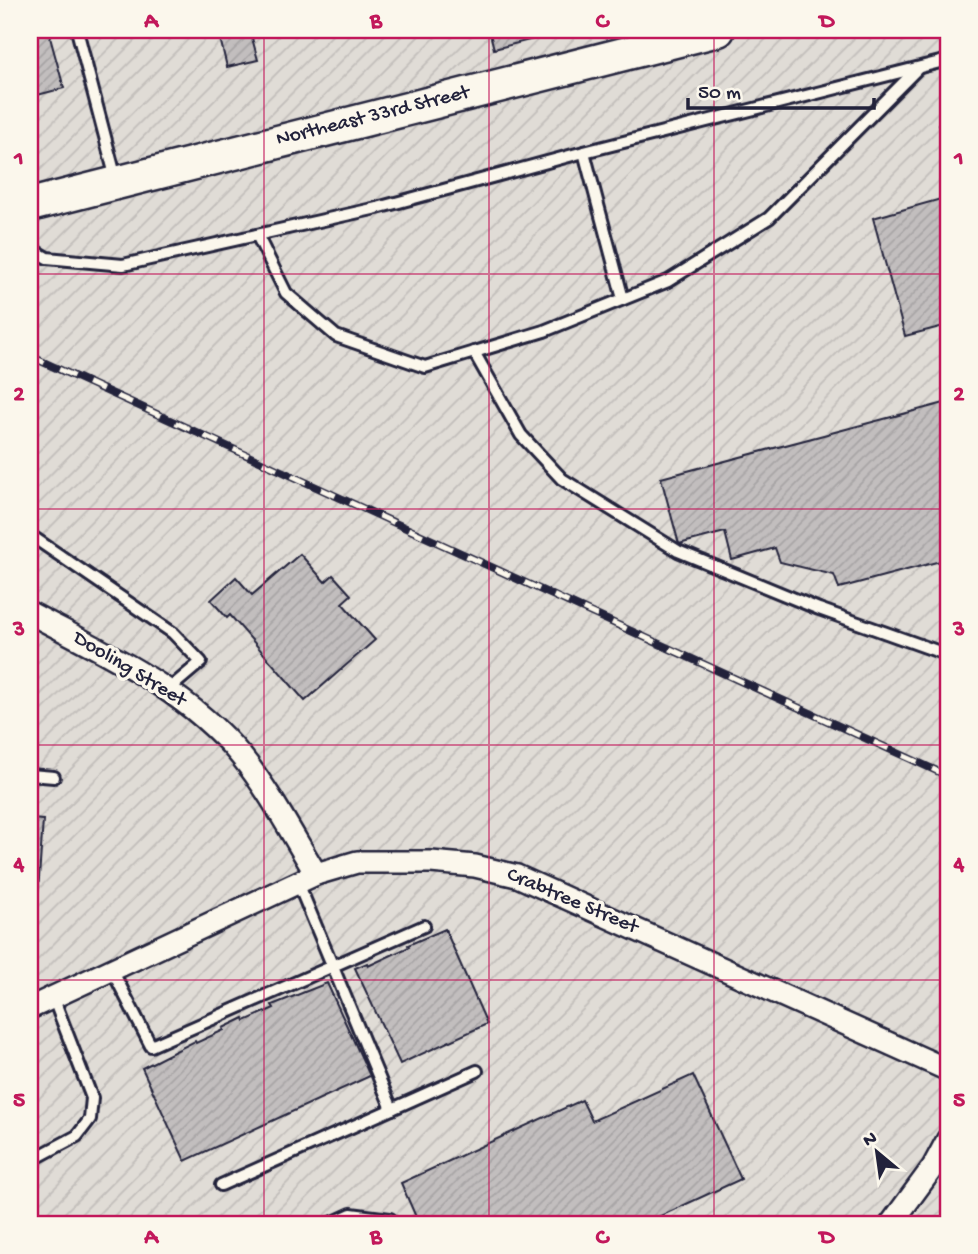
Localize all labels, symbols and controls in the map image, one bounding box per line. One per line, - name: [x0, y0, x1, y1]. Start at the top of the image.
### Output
- text: A: [143, 9, 159, 36]
- text: B: [369, 9, 383, 36]
- text: C: [596, 9, 611, 36]
- text: D: [818, 9, 836, 36]
- scale bar: [688, 66, 873, 110]
- street label: Northeast 33rd Street: [274, 80, 475, 153]
- text: 50 m: [698, 82, 741, 107]
- text: 1: [13, 146, 24, 173]
- text: 1: [953, 146, 964, 173]
- text: 2: [13, 382, 25, 409]
- text: 2: [953, 382, 965, 409]
- text: 3: [12, 617, 25, 644]
- text: 3: [952, 617, 965, 644]
- street label: Dooling Street: [66, 625, 192, 715]
- text: 4: [13, 852, 25, 879]
- text: 4: [953, 852, 965, 879]
- street label: Crabtree Street: [503, 863, 644, 942]
- text: 5: [13, 1088, 25, 1115]
- text: 5: [953, 1088, 965, 1115]
- north arrow: [842, 1118, 912, 1188]
- text: N: [859, 1127, 881, 1153]
- text: A: [143, 1225, 159, 1252]
- text: B: [369, 1225, 383, 1252]
- text: C: [596, 1225, 611, 1252]
- text: D: [818, 1225, 836, 1252]

